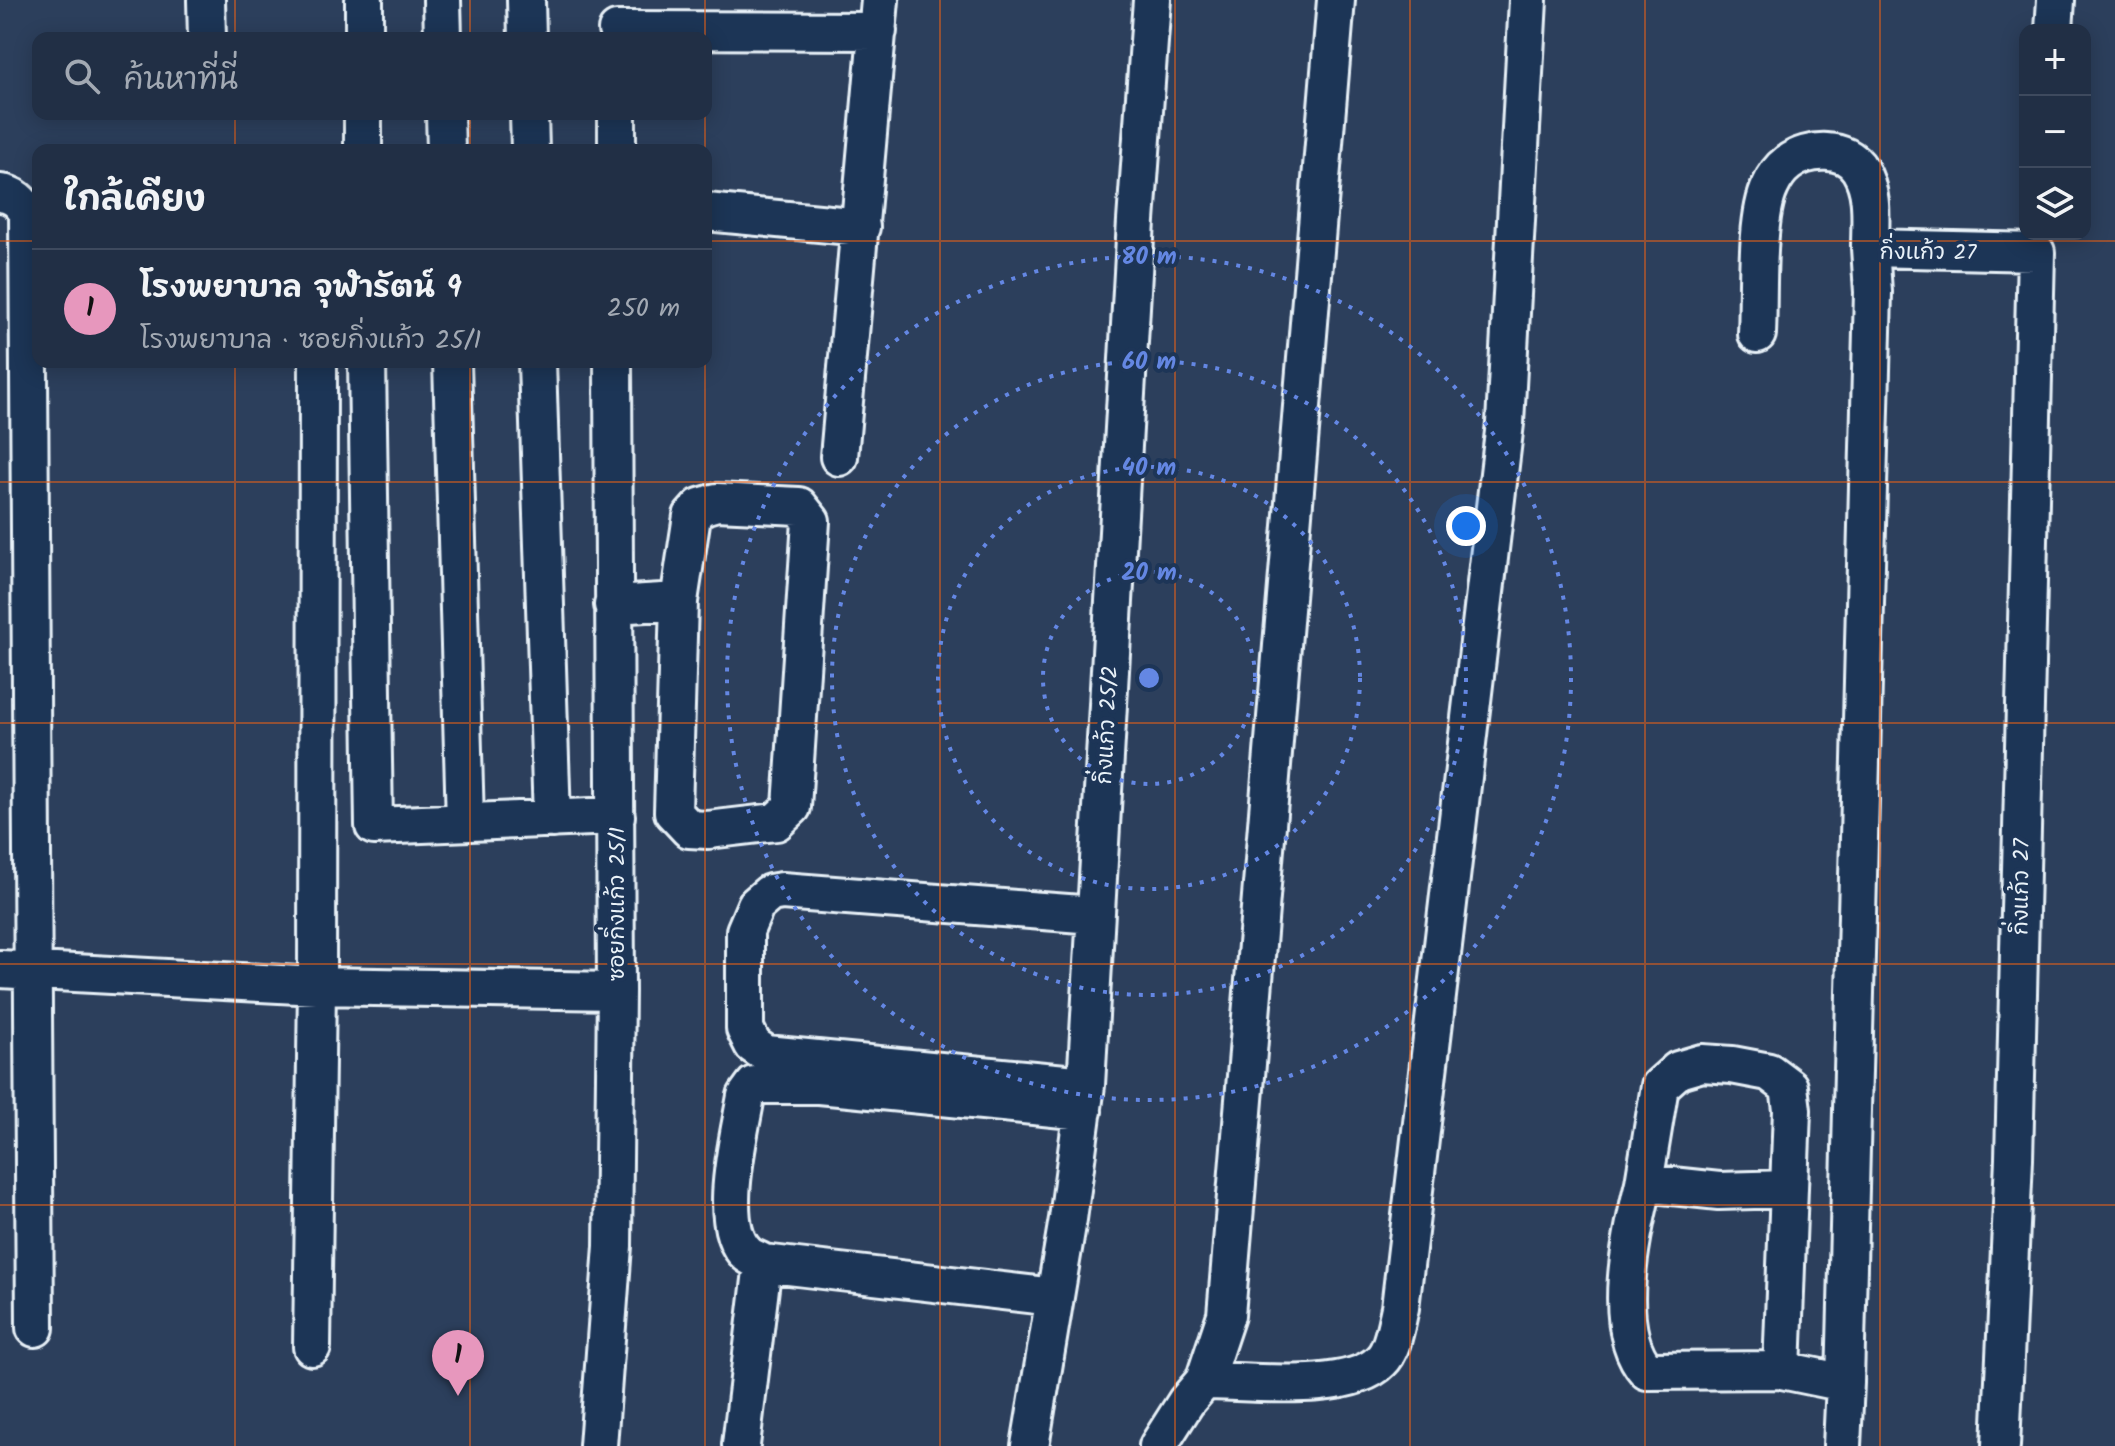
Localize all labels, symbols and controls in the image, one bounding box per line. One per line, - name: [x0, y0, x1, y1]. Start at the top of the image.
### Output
- map controls: [2019, 24, 2091, 240]
- button: +: [2019, 24, 2091, 96]
- search box: [32, 32, 712, 120]
- icon: search: [60, 54, 104, 98]
- text: ค้นหาที่นี่: [124, 57, 238, 105]
- button: −: [2019, 96, 2091, 168]
- button: layers: [2019, 168, 2091, 240]
- text: ใกล้เคียง: [64, 174, 206, 228]
- street label: กิ่งแก้ว 27: [1880, 232, 1977, 271]
- text: 80 m: [1121, 238, 1177, 277]
- text: โรงพยาบาล จุฬารัตน์ 9: [140, 265, 462, 313]
- text: 1: [86, 288, 94, 330]
- text: 250 m: [607, 288, 680, 330]
- text: โรงพยาบาล · ซอยกิ่งแก้ว 25/1: [140, 320, 481, 362]
- text: 60 m: [1122, 343, 1176, 382]
- text: 40 m: [1122, 449, 1176, 488]
- your location: [1446, 506, 1486, 546]
- text: 20 m: [1121, 554, 1177, 593]
- centre of rings: [1135, 664, 1163, 692]
- street label: กิ่งแก้ว 25/2: [1084, 665, 1129, 786]
- street label: ซอยกิ่งแก้ว 25/1: [597, 827, 636, 981]
- street label: กิ่งแก้ว 27: [2000, 837, 2041, 936]
- pin: 1: [432, 1330, 484, 1396]

